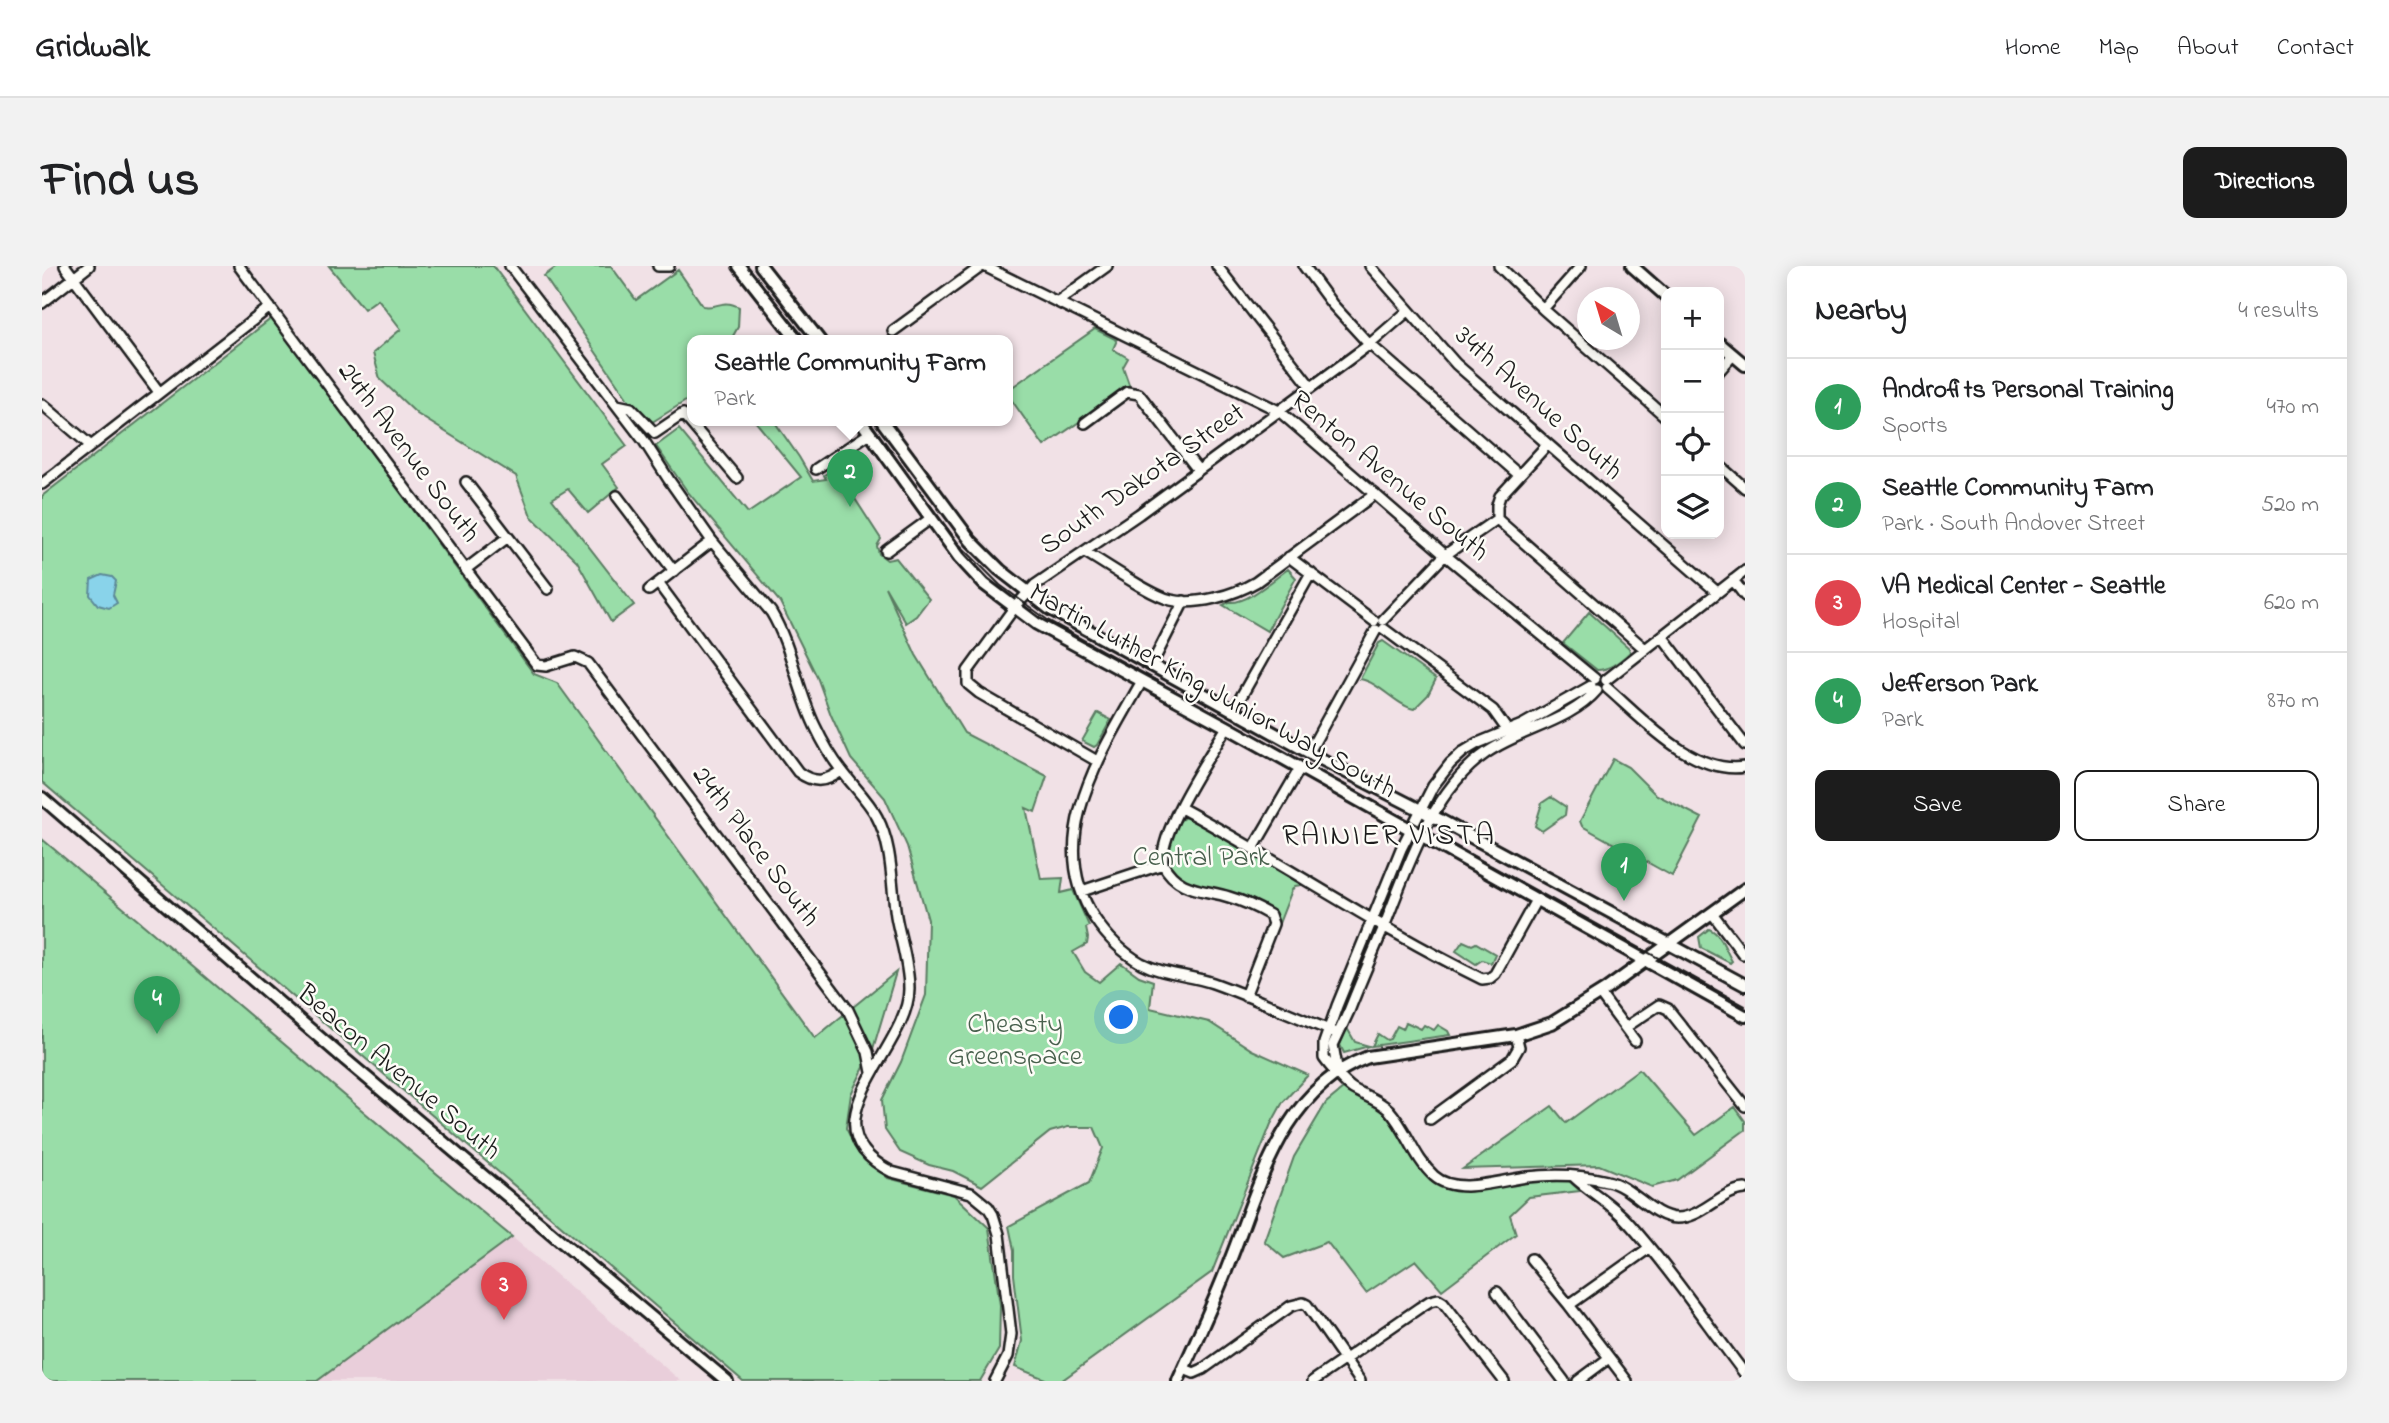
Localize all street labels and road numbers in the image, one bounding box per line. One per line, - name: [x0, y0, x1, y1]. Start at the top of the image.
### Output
- street label: 34th Avenue South: [1444, 317, 1632, 491]
- street label: 24th Avenue South: [326, 354, 490, 552]
- street label: Renton Avenue South: [1281, 381, 1497, 573]
- street label: South Dakota Street: [1032, 394, 1254, 566]
- street label: Martin Luther King Junior Way South: [1021, 574, 1403, 810]
- street label: 24th Place South: [681, 758, 829, 936]
- street label: Beacon Avenue South: [286, 974, 509, 1171]

